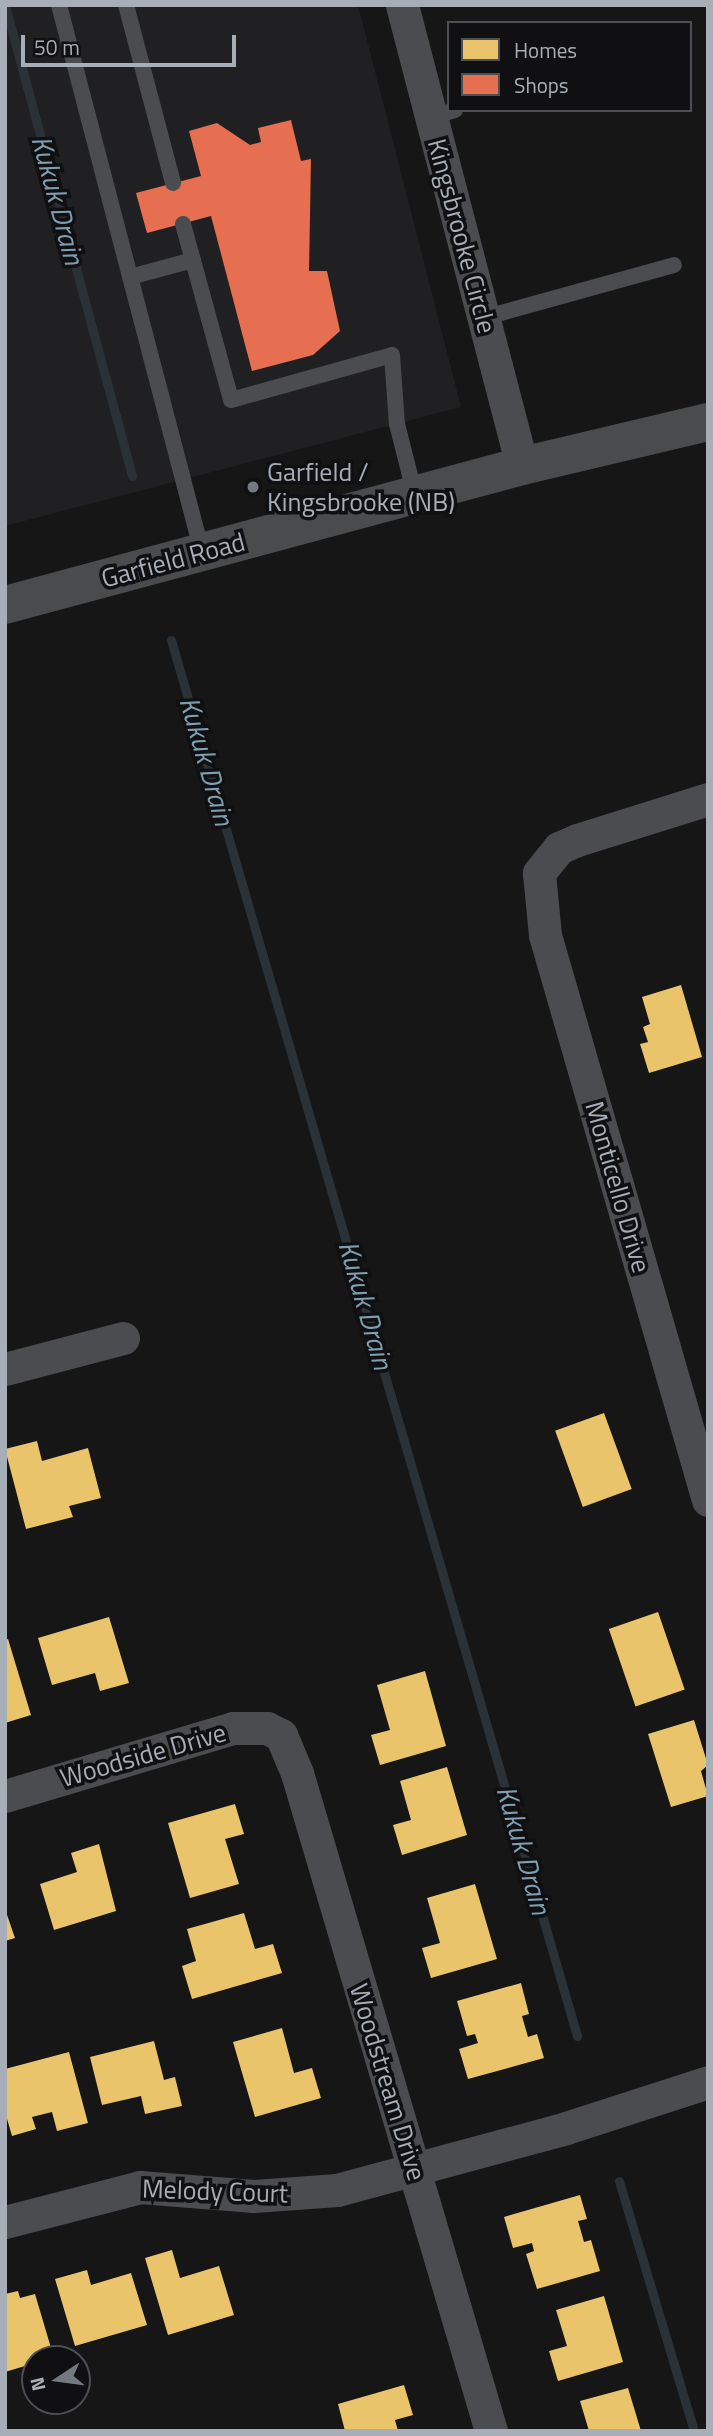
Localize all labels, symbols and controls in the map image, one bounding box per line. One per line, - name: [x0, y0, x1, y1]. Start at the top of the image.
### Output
- scale bar: [24, 21, 240, 65]
- legend: [447, 21, 692, 112]
- text: 50 m: [34, 31, 80, 63]
- text: Homes: [514, 34, 577, 66]
- text: Shops: [514, 69, 569, 101]
- water label: Kukuk Drain: [25, 132, 91, 268]
- street label: Kingsbrooke Circle: [421, 135, 503, 337]
- place label: Garfield / Kingsbrooke (NB): [267, 456, 455, 518]
- marker: Garfield / Kingsbrooke (NB): [245, 479, 261, 495]
- street label: Garfield Road: [98, 526, 248, 594]
- water label: Kukuk Drain: [173, 693, 241, 829]
- street label: Monticello Drive: [579, 1098, 657, 1276]
- water label: Kukuk Drain: [332, 1237, 400, 1373]
- street label: Woodside Drive: [57, 1716, 229, 1794]
- water label: Kukuk Drain: [490, 1782, 558, 1918]
- street label: Woodstream Drive: [343, 1980, 433, 2184]
- street label: Melody Court: [141, 2173, 289, 2209]
- north arrow: [21, 2345, 91, 2415]
- text: N: [21, 2375, 53, 2394]

